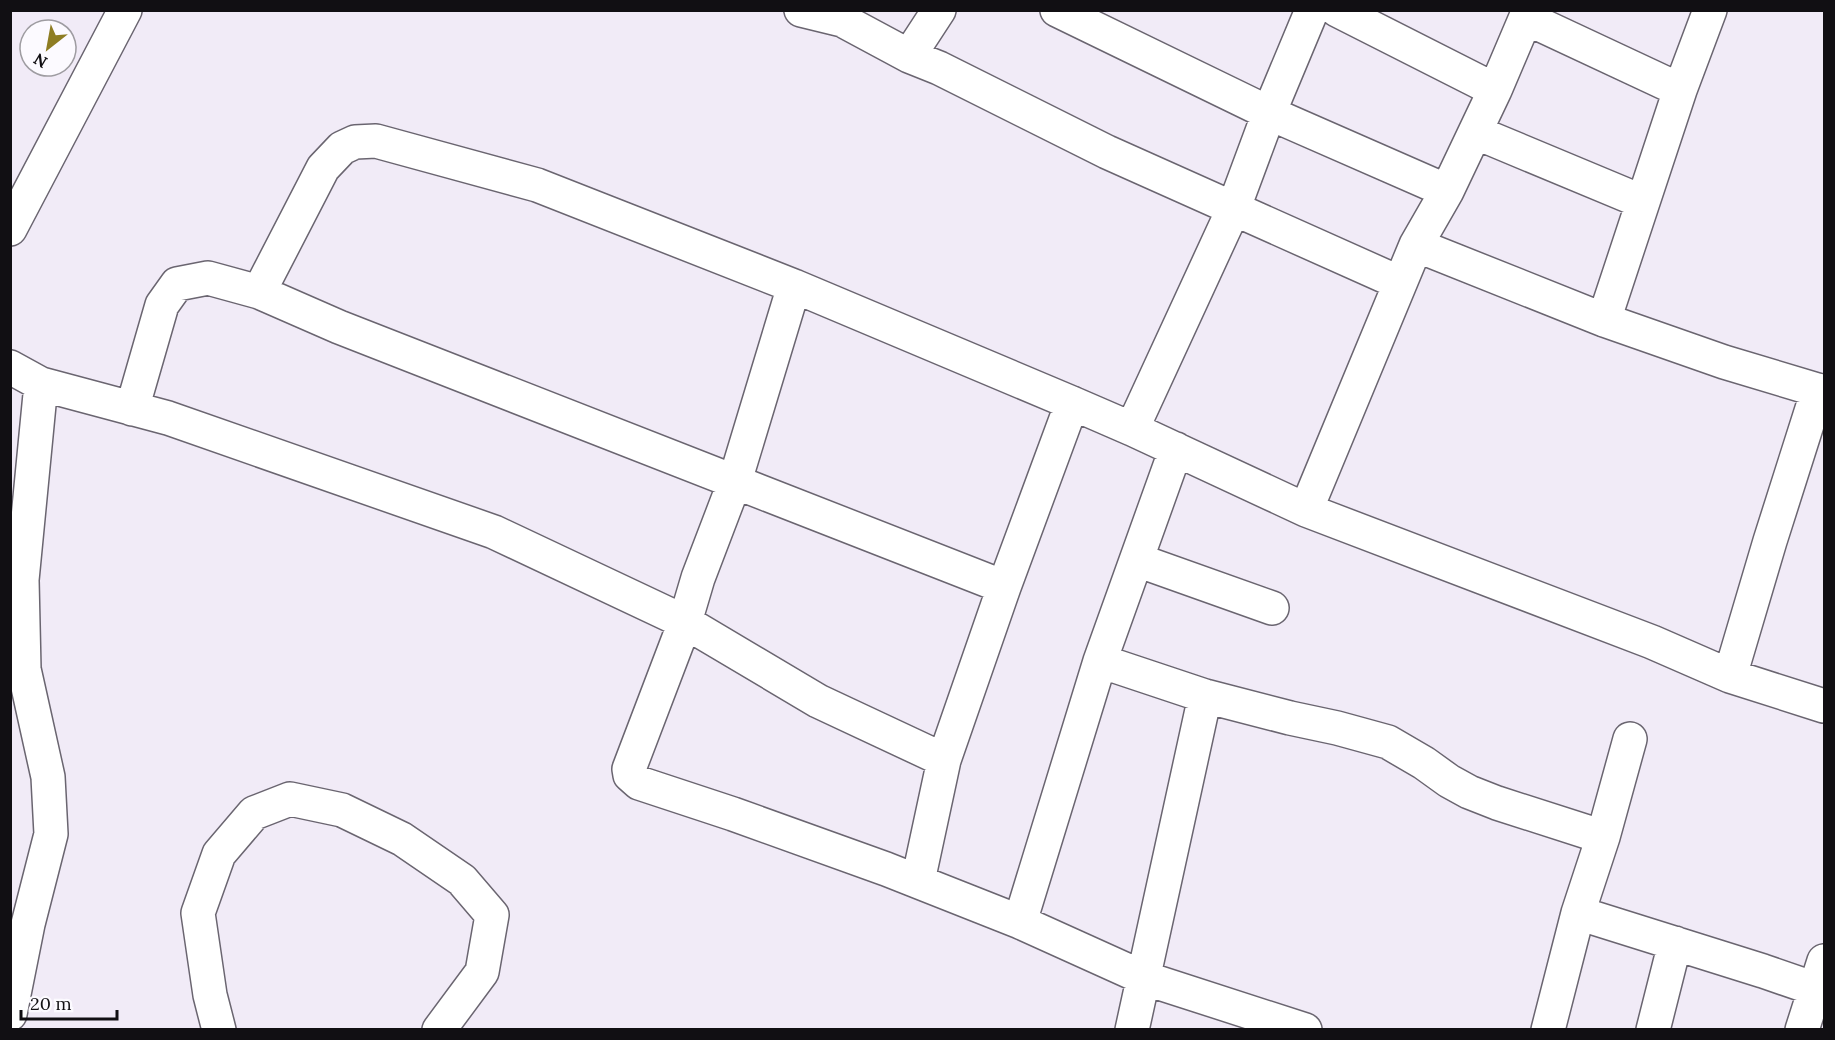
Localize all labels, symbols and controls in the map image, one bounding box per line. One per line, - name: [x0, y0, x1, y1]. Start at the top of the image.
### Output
- north arrow: [18, 18, 78, 78]
- text: N: [30, 49, 51, 73]
- scale bar: [21, 983, 117, 1021]
- text: 20 m: [30, 992, 72, 1015]

